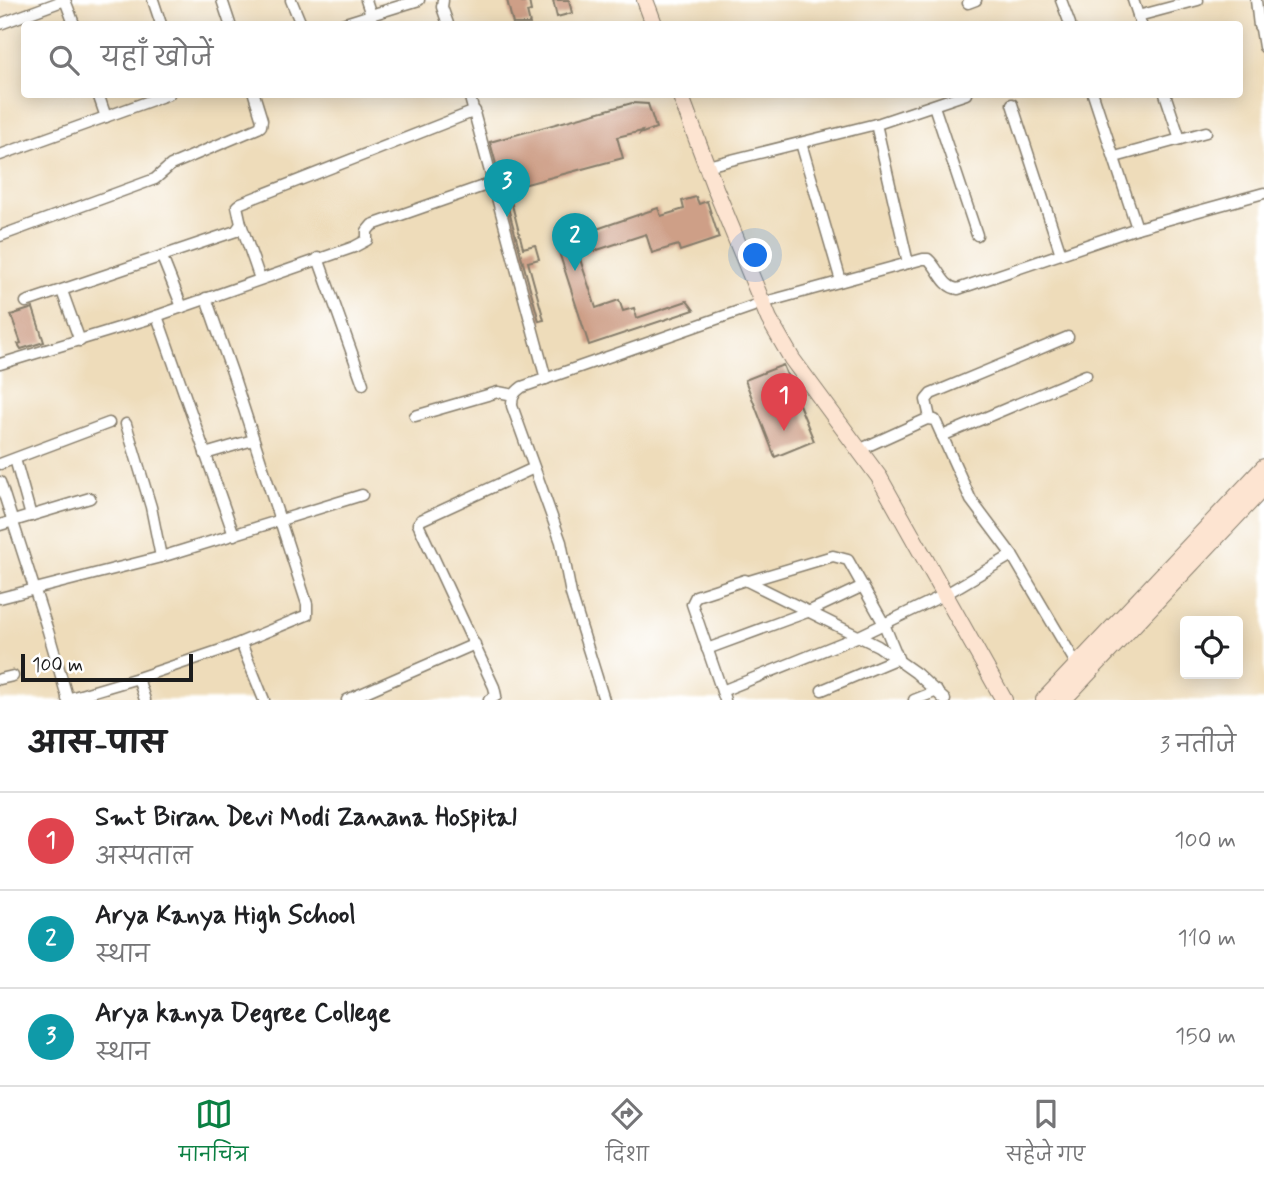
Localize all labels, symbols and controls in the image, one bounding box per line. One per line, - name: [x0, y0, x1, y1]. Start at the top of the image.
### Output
- search box: [21, 21, 1243, 98]
- icon: search: [45, 41, 83, 79]
- text: यहाँ खोजें: [101, 42, 213, 76]
- pin: 3: [484, 159, 530, 217]
- pin: 2: [552, 213, 598, 271]
- your location: [738, 238, 772, 272]
- pin: 1: [761, 373, 807, 431]
- map controls: [1180, 616, 1243, 679]
- button: locate: [1180, 616, 1243, 679]
- scale bar: [21, 651, 192, 683]
- text: 100 m: [32, 653, 83, 678]
- text: आस-पास: [28, 725, 166, 764]
- text: 3 नतीजे: [1160, 731, 1236, 761]
- text: Smt Biran Devi Modi Zanana Hospital: [95, 801, 517, 835]
- text: 1: [46, 826, 56, 856]
- text: 100 m: [1174, 826, 1236, 856]
- text: अस्पताल: [95, 843, 193, 873]
- text: Arya Kanya High School: [95, 899, 356, 933]
- text: 2: [45, 924, 57, 954]
- text: 110 m: [1177, 924, 1236, 954]
- text: स्थान: [95, 941, 150, 971]
- text: Arya kanya Degree College: [95, 997, 391, 1031]
- text: 3: [46, 1022, 56, 1052]
- text: 150 m: [1175, 1022, 1236, 1052]
- text: स्थान: [95, 1039, 150, 1069]
- tab: मानचित्र: [179, 1095, 248, 1175]
- tab: दिशा: [606, 1095, 649, 1175]
- tab: सहेजे गए: [1006, 1095, 1085, 1175]

